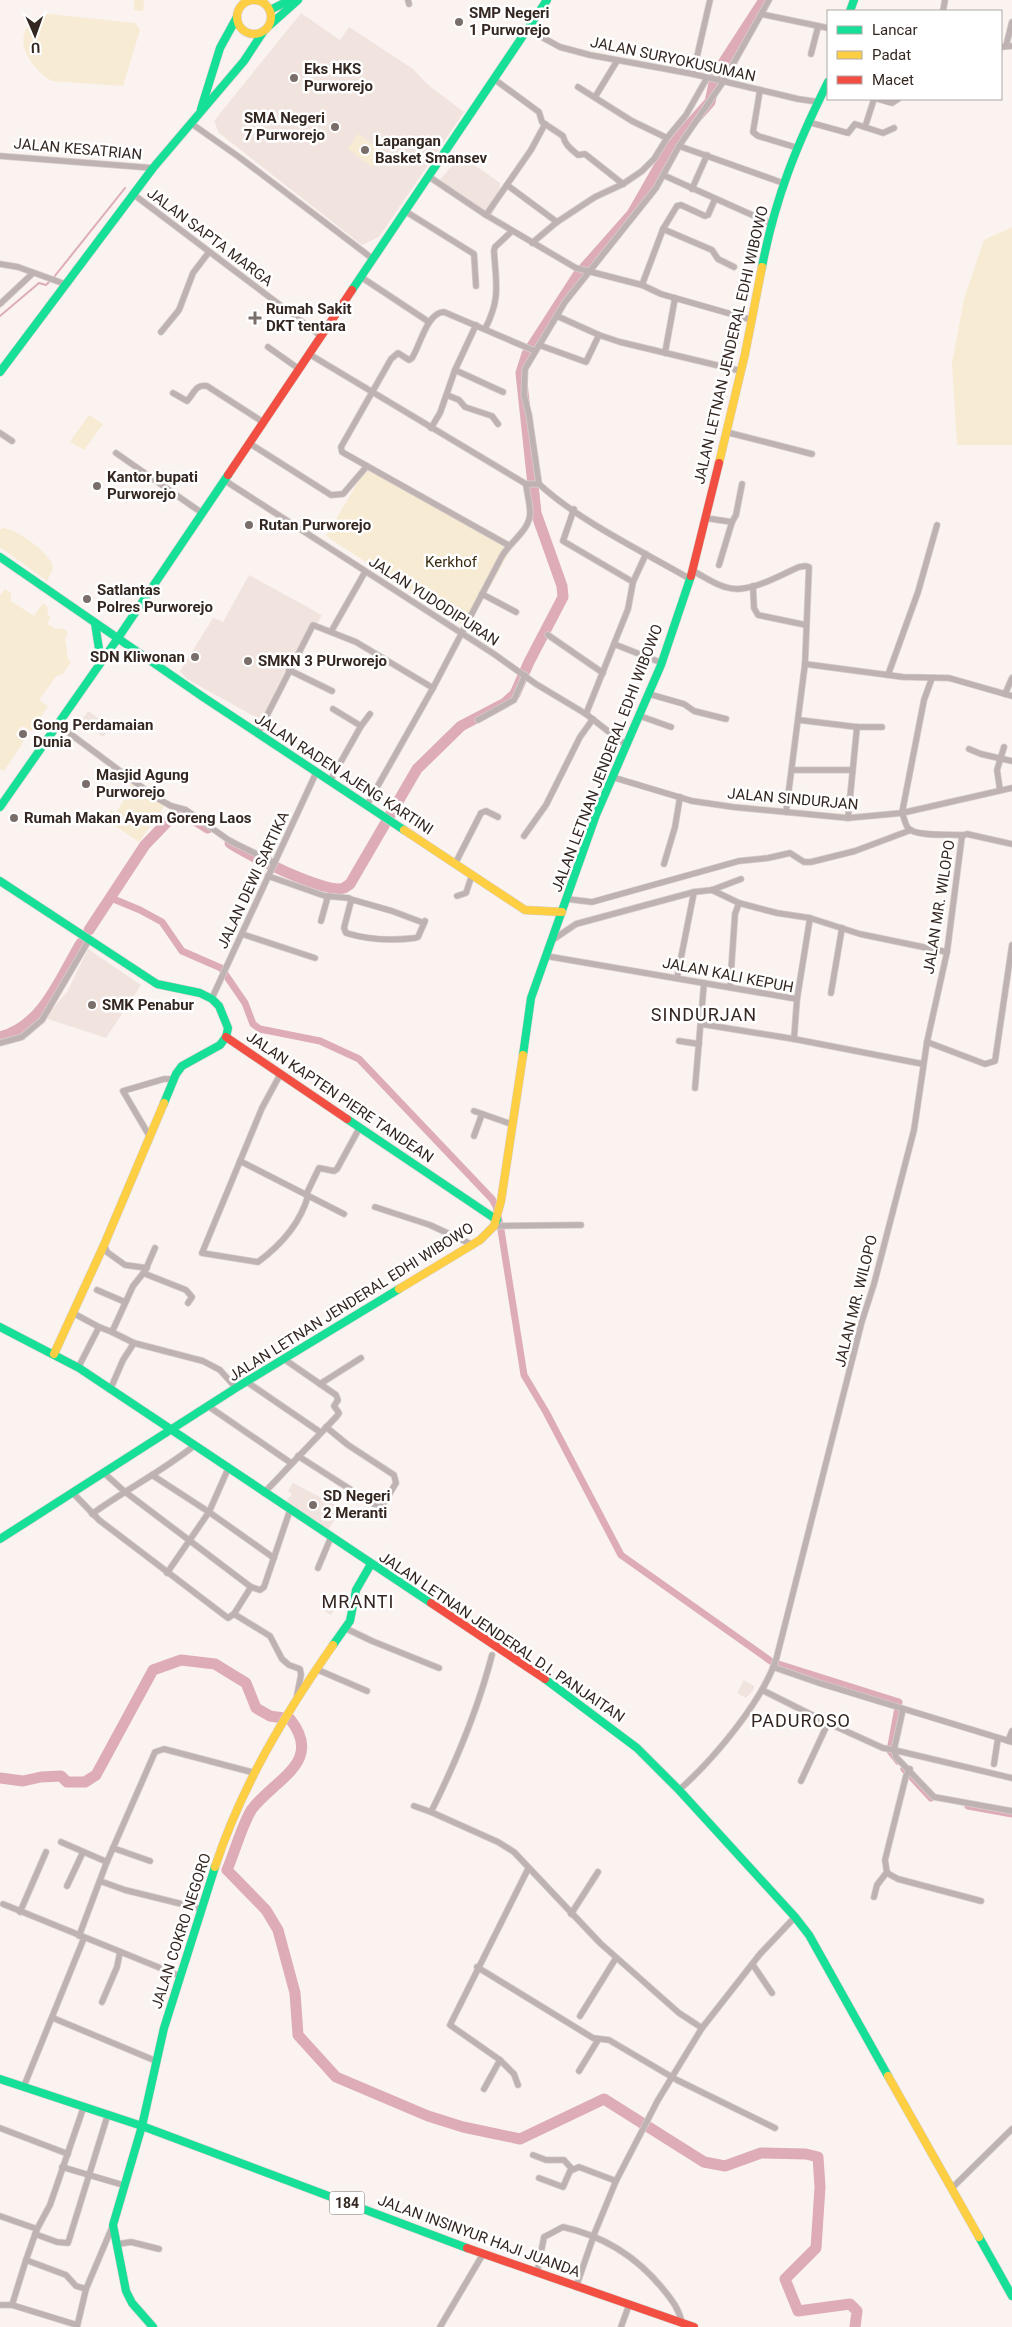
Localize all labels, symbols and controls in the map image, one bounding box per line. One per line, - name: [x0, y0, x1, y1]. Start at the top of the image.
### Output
- place label: SMP Negeri 1 Purworejo: [469, 4, 550, 39]
- north arrow: [10, 10, 60, 60]
- legend: [827, 10, 1002, 100]
- marker: SMP Negeri 1 Purworejo: [453, 16, 465, 28]
- text: Lancar: [872, 21, 918, 39]
- street label: JALAN SURYOKUSUMAN: [589, 33, 757, 85]
- text: U: [31, 40, 40, 56]
- text: Padat: [872, 46, 911, 64]
- place label: Eks HKS Purworejo: [304, 60, 373, 95]
- text: Macet: [872, 71, 914, 89]
- marker: Eks HKS Purworejo: [288, 72, 300, 84]
- place label: SMA Negeri 7 Purworejo: [244, 109, 325, 144]
- marker: SMA Negeri 7 Purworejo: [329, 121, 341, 133]
- place label: Lapangan Basket Smansev: [375, 132, 487, 167]
- street label: JALAN KESATRIAN: [13, 134, 143, 164]
- marker: Lapangan Basket Smansev: [359, 144, 371, 156]
- street label: JALAN SAPTA MARGA: [144, 184, 277, 290]
- street label: JALAN LETNAN JENDERAL EDHI WIBOWO: [690, 204, 772, 486]
- place label: Rumah Sakit DKT tentara: [266, 300, 351, 335]
- marker: Rumah Sakit DKT tentara: [248, 311, 262, 325]
- place label: Kantor bupati Purworejo: [107, 468, 198, 503]
- marker: Kantor bupati Purworejo: [91, 480, 103, 492]
- place label: Rutan Purworejo: [259, 516, 371, 534]
- marker: Rutan Purworejo: [243, 519, 255, 531]
- street label: JALAN YUDODIPURAN: [366, 552, 502, 650]
- park label: Kerkhof: [425, 553, 478, 571]
- place label: Satlantas Polres Purworejo: [97, 581, 213, 616]
- marker: Satlantas Polres Purworejo: [81, 593, 93, 605]
- street label: JALAN LETNAN JENDERAL EDHI WIBOWO: [547, 622, 667, 894]
- place label: SDN Kliwonan: [90, 648, 185, 666]
- marker: SDN Kliwonan: [189, 651, 201, 663]
- place label: SMKN 3 PUrworejo: [258, 652, 387, 670]
- marker: SMKN 3 PUrworejo: [242, 655, 254, 667]
- street label: JALAN RADEN AJENG KARTINI: [251, 710, 437, 838]
- place label: Gong Perdamaian Dunia: [33, 716, 153, 751]
- marker: Gong Perdamaian Dunia: [17, 728, 29, 740]
- place label: Masjid Agung Purworejo: [96, 766, 189, 801]
- marker: Masjid Agung Purworejo: [80, 778, 92, 790]
- street label: JALAN SINDURJAN: [727, 784, 859, 814]
- street label: JALAN DEWI SARTIKA: [213, 808, 293, 952]
- place label: Rumah Makan Ayam Goreng Laos: [24, 809, 252, 827]
- marker: Rumah Makan Ayam Goreng Laos: [8, 812, 20, 824]
- street label: JALAN MR. WILOPO: [920, 839, 958, 975]
- street label: JALAN KALI KEPUH: [661, 953, 795, 997]
- place label: SMK Penabur: [102, 996, 195, 1014]
- marker: SMK Penabur: [86, 999, 98, 1011]
- district label: SINDURJAN: [651, 1004, 757, 1025]
- street label: JALAN KAPTEN PIERE TANDEAN: [243, 1028, 437, 1166]
- street label: JALAN LETNAN JENDERAL EDHI WIBOWO: [225, 1219, 477, 1385]
- street label: JALAN MR. WILOPO: [831, 1233, 881, 1369]
- place label: SD Negeri 2 Meranti: [323, 1487, 391, 1522]
- marker: SD Negeri 2 Meranti: [307, 1499, 319, 1511]
- street label: JALAN LETNAN JENDERAL D.I. PANJAITAN: [376, 1548, 628, 1726]
- district label: MRANTI: [322, 1591, 394, 1612]
- district label: PADUROSO: [751, 1710, 851, 1731]
- street label: JALAN COKRO NEGORO: [147, 1851, 215, 2011]
- street label: JALAN INSINYUR HAJI JUANDA: [375, 2191, 583, 2281]
- road number: 184: [330, 2192, 364, 2214]

